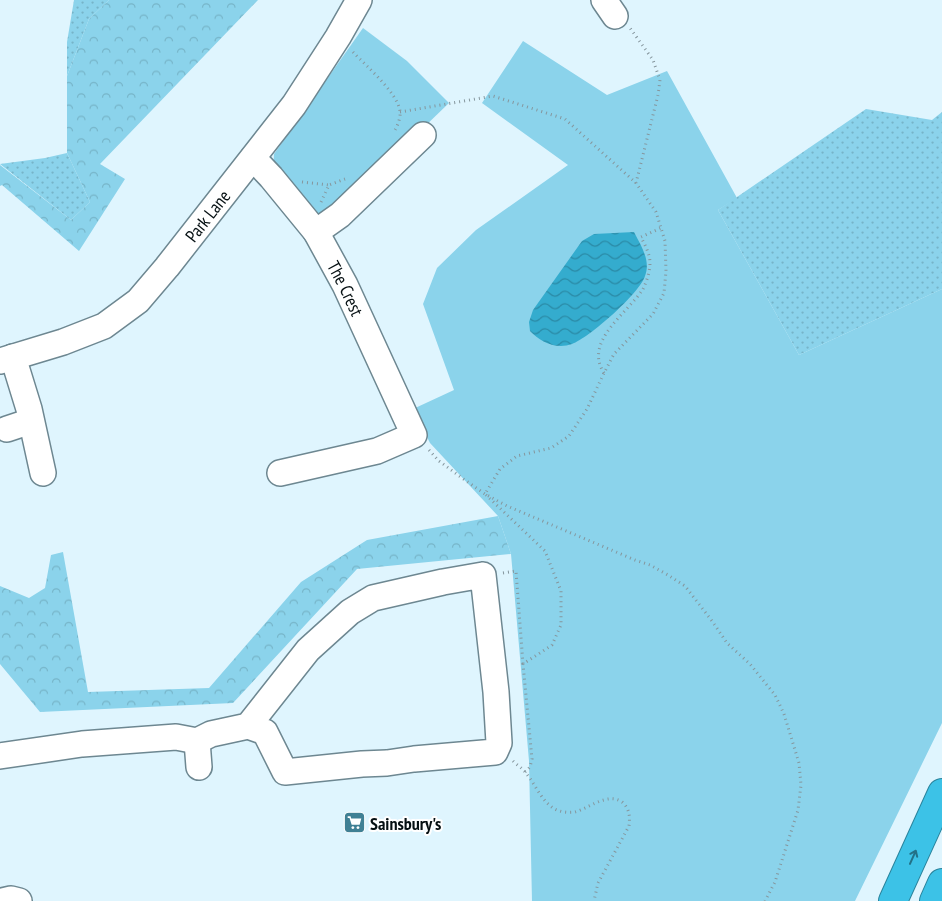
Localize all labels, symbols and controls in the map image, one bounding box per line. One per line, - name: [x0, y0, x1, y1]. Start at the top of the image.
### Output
- street label: Park Lane: [180, 185, 235, 246]
- street label: The Crest: [322, 257, 369, 320]
- supermarket icon: Sainsbury's: [342, 811, 366, 835]
- place label: Sainsbury's: [370, 812, 441, 835]
- one-way arrow: [909, 850, 919, 865]

